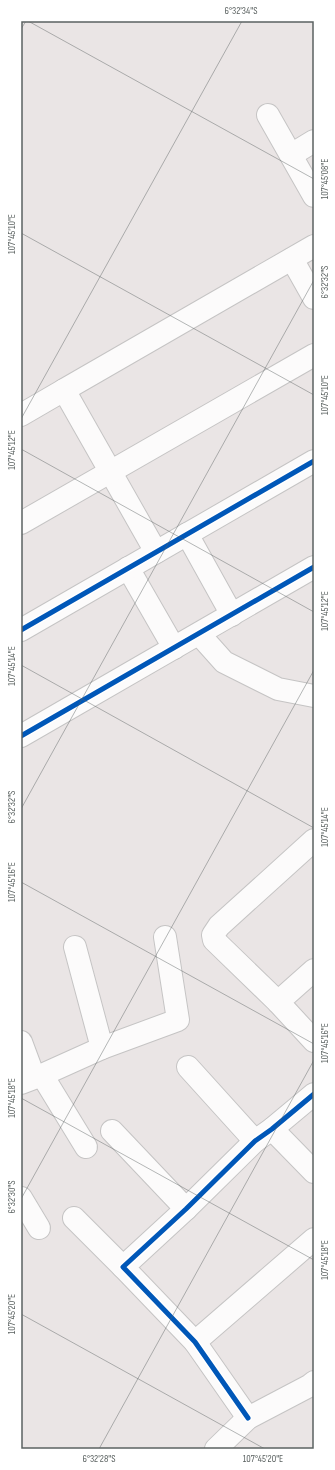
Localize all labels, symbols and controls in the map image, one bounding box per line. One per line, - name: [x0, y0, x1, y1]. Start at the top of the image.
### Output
- text: 6°32'34"S: [225, 5, 257, 17]
- text: 107°45'08"E: [319, 159, 331, 199]
- text: 107°45'10"E: [6, 214, 18, 254]
- text: 6°32'32"S: [319, 266, 331, 298]
- text: 107°45'10"E: [319, 375, 331, 415]
- text: 107°45'12"E: [6, 430, 18, 470]
- text: 107°45'12"E: [319, 591, 331, 631]
- text: 107°45'14"E: [6, 646, 18, 686]
- text: 6°32'32"S: [6, 791, 18, 823]
- text: 107°45'14"E: [319, 807, 331, 847]
- text: 107°45'16"E: [6, 862, 18, 902]
- text: 107°45'16"E: [319, 1023, 331, 1063]
- text: 107°45'18"E: [6, 1078, 18, 1118]
- text: 6°32'30"S: [6, 1180, 18, 1214]
- text: 107°45'18"E: [319, 1240, 331, 1280]
- text: 107°45'20"E: [6, 1294, 18, 1334]
- text: 6°32'28"S: [83, 1453, 115, 1465]
- text: 107°45'20"E: [243, 1453, 283, 1465]

